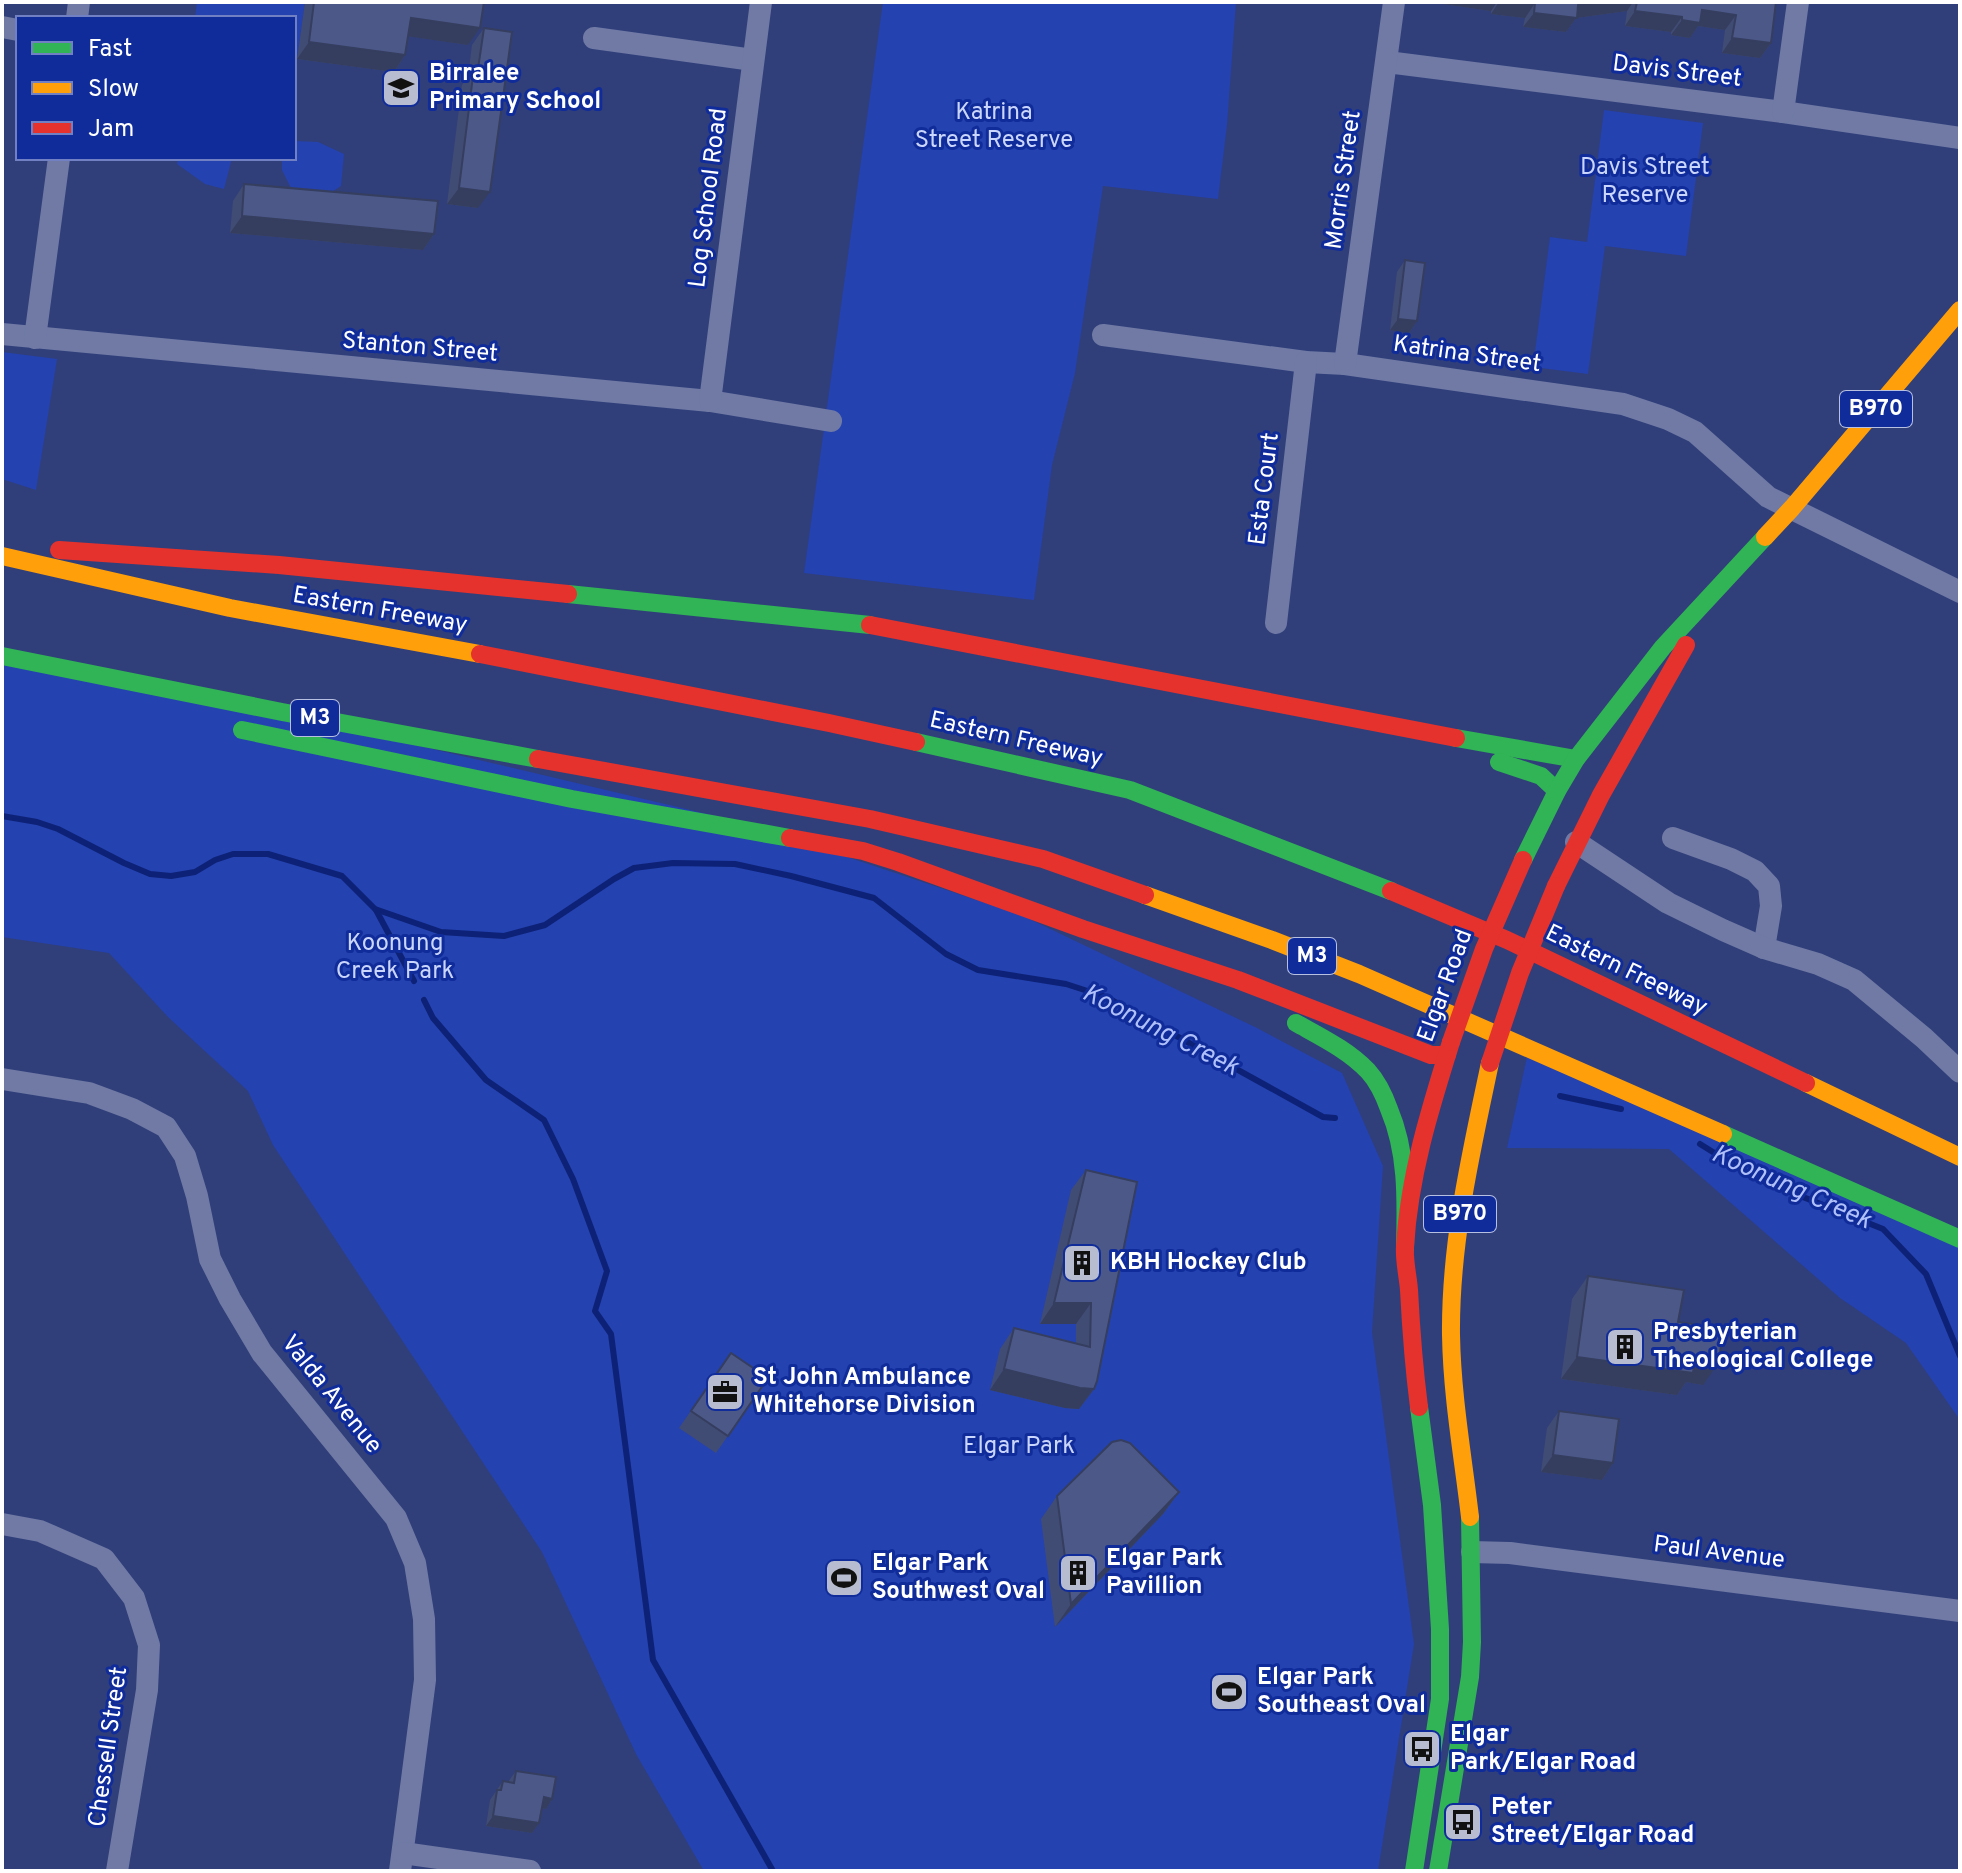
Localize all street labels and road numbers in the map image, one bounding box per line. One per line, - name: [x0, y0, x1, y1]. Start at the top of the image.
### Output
- street label: Davis Street: [1611, 49, 1743, 95]
- street label: Log School Road: [683, 106, 735, 290]
- street label: Morris Street: [1319, 109, 1369, 251]
- street label: Stanton Street: [341, 326, 499, 370]
- street label: Katrina Street: [1391, 330, 1543, 380]
- road number: B970: [1840, 391, 1912, 427]
- street label: Esta Court: [1243, 431, 1287, 547]
- street label: Eastern Freeway: [290, 581, 470, 641]
- road number: M3: [291, 700, 339, 736]
- street label: Eastern Freeway: [926, 705, 1106, 775]
- street label: Eastern Freeway: [1540, 919, 1712, 1023]
- street label: Elgar Road: [1412, 926, 1480, 1046]
- road number: M3: [1288, 938, 1336, 974]
- road number: B970: [1424, 1196, 1496, 1232]
- street label: Valda Avenue: [274, 1330, 388, 1460]
- street label: Paul Avenue: [1652, 1530, 1786, 1576]
- street label: Chessell Street: [83, 1665, 135, 1829]

